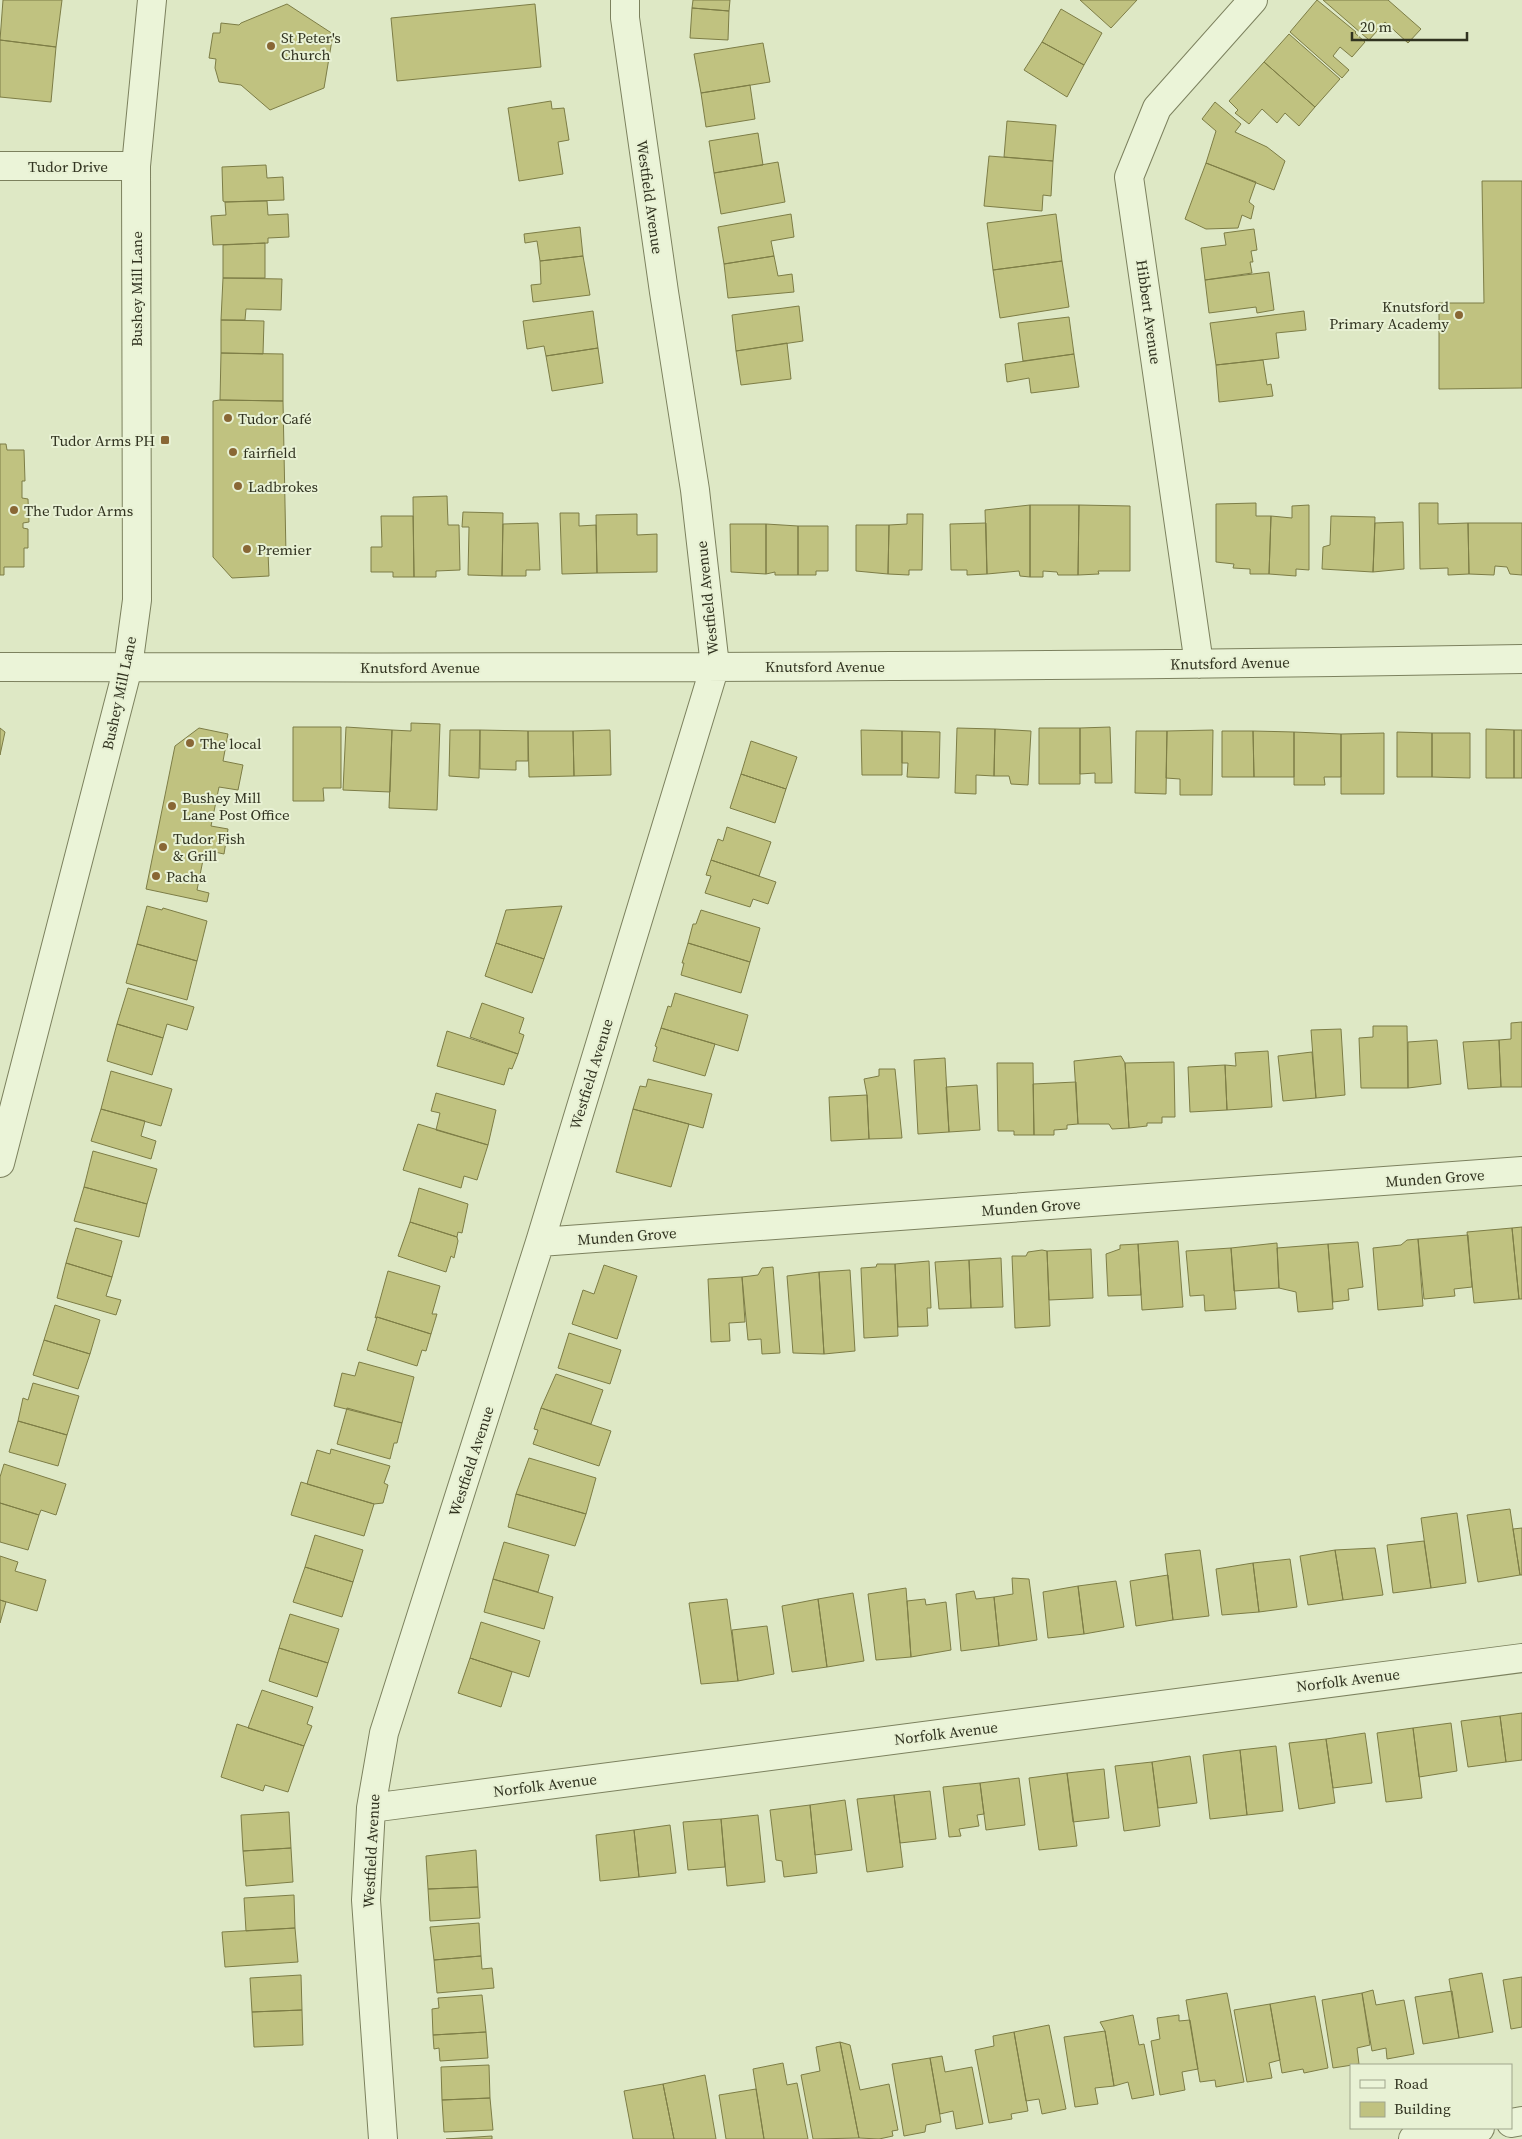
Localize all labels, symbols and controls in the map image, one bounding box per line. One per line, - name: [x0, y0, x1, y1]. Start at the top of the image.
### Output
- scale bar: [1352, 10, 1467, 42]
- text: 20 m: [1360, 16, 1392, 37]
- place label: St Peter's Church: [281, 27, 341, 65]
- marker: St Peter's Church: [265, 40, 277, 52]
- street label: Westfield Avenue: [632, 139, 668, 256]
- street label: Tudor Drive: [28, 156, 108, 177]
- street label: Bushey Mill Lane: [126, 231, 147, 347]
- street label: Hibbert Avenue: [1131, 258, 1167, 366]
- place label: Knutsford Primary Academy: [1329, 296, 1449, 334]
- marker: Knutsford Primary Academy: [1453, 309, 1465, 321]
- place label: Tudor Café: [238, 408, 312, 429]
- marker: Tudor Café: [222, 412, 234, 424]
- place label: Tudor Arms PH: [51, 430, 155, 451]
- marker: Tudor Arms PH: [159, 434, 171, 446]
- place label: fairfield: [243, 442, 297, 463]
- marker: fairfield: [227, 446, 239, 458]
- place label: Ladbrokes: [248, 476, 318, 497]
- marker: Ladbrokes: [232, 480, 244, 492]
- place label: The Tudor Arms: [24, 500, 133, 521]
- marker: The Tudor Arms: [8, 504, 20, 516]
- place label: Premier: [257, 539, 312, 560]
- street label: Westfield Avenue: [691, 540, 723, 656]
- marker: Premier: [241, 543, 253, 555]
- street label: Bushey Mill Lane: [97, 634, 141, 752]
- street label: Knutsford Avenue: [1170, 651, 1290, 675]
- street label: Knutsford Avenue: [765, 656, 885, 677]
- street label: Knutsford Avenue: [360, 657, 480, 678]
- place label: The local: [200, 733, 262, 754]
- marker: The local: [184, 737, 196, 749]
- place label: Bushey Mill Lane Post Office: [182, 787, 290, 825]
- marker: Bushey Mill Lane Post Office: [166, 800, 178, 812]
- place label: Tudor Fish & Grill: [173, 828, 245, 866]
- marker: Tudor Fish & Grill: [157, 841, 169, 853]
- place label: Pacha: [166, 866, 207, 887]
- marker: Pacha: [150, 870, 162, 882]
- street label: Westfield Avenue: [564, 1016, 618, 1132]
- street label: Munden Grove: [1385, 1164, 1486, 1192]
- street label: Munden Grove: [981, 1193, 1082, 1221]
- street label: Munden Grove: [577, 1222, 678, 1250]
- street label: Westfield Avenue: [443, 1403, 499, 1519]
- street label: Norfolk Avenue: [1295, 1663, 1401, 1697]
- street label: Norfolk Avenue: [893, 1716, 999, 1750]
- street label: Norfolk Avenue: [492, 1768, 598, 1802]
- street label: Westfield Avenue: [358, 1793, 385, 1909]
- legend: [1350, 2064, 1512, 2129]
- text: Road: [1394, 2073, 1428, 2094]
- text: Building: [1394, 2098, 1451, 2119]

